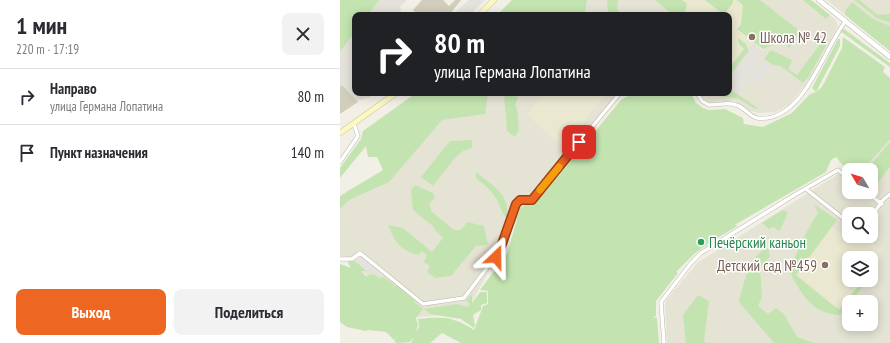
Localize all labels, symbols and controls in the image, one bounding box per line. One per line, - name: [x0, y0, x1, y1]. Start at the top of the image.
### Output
- text: 1 мин: [16, 10, 67, 41]
- button: close: [282, 13, 324, 55]
- text: 80 m: [434, 24, 485, 61]
- icon: right: [368, 28, 420, 80]
- place label: Школа № 42: [760, 28, 827, 47]
- marker: Школа № 42: [747, 32, 757, 42]
- text: 220 m · 17:19: [16, 41, 79, 58]
- text: улица Германа Лопатина: [434, 60, 591, 83]
- text: Направо: [50, 79, 97, 98]
- icon: right: [16, 86, 38, 108]
- text: 80 m: [298, 87, 324, 106]
- text: улица Германа Лопатина: [50, 98, 163, 115]
- pin: [562, 125, 596, 159]
- icon: arrive: [568, 131, 590, 153]
- icon: arrive: [16, 142, 38, 164]
- text: Пункт назначения: [50, 143, 148, 162]
- text: 140 m: [291, 143, 324, 162]
- north arrow: [842, 163, 878, 199]
- map controls: [842, 163, 878, 331]
- button: search: [842, 207, 878, 243]
- place label: Печёрский каньон: [709, 233, 806, 252]
- position arrow: [475, 236, 517, 278]
- marker: Печёрский каньон: [696, 237, 706, 247]
- button: layers: [842, 251, 878, 287]
- place label: Детский сад №459: [717, 256, 817, 275]
- marker: Детский сад №459: [820, 260, 830, 270]
- button: Выход: [16, 289, 166, 335]
- button: Поделиться: [174, 289, 324, 335]
- button: +: [842, 295, 878, 331]

